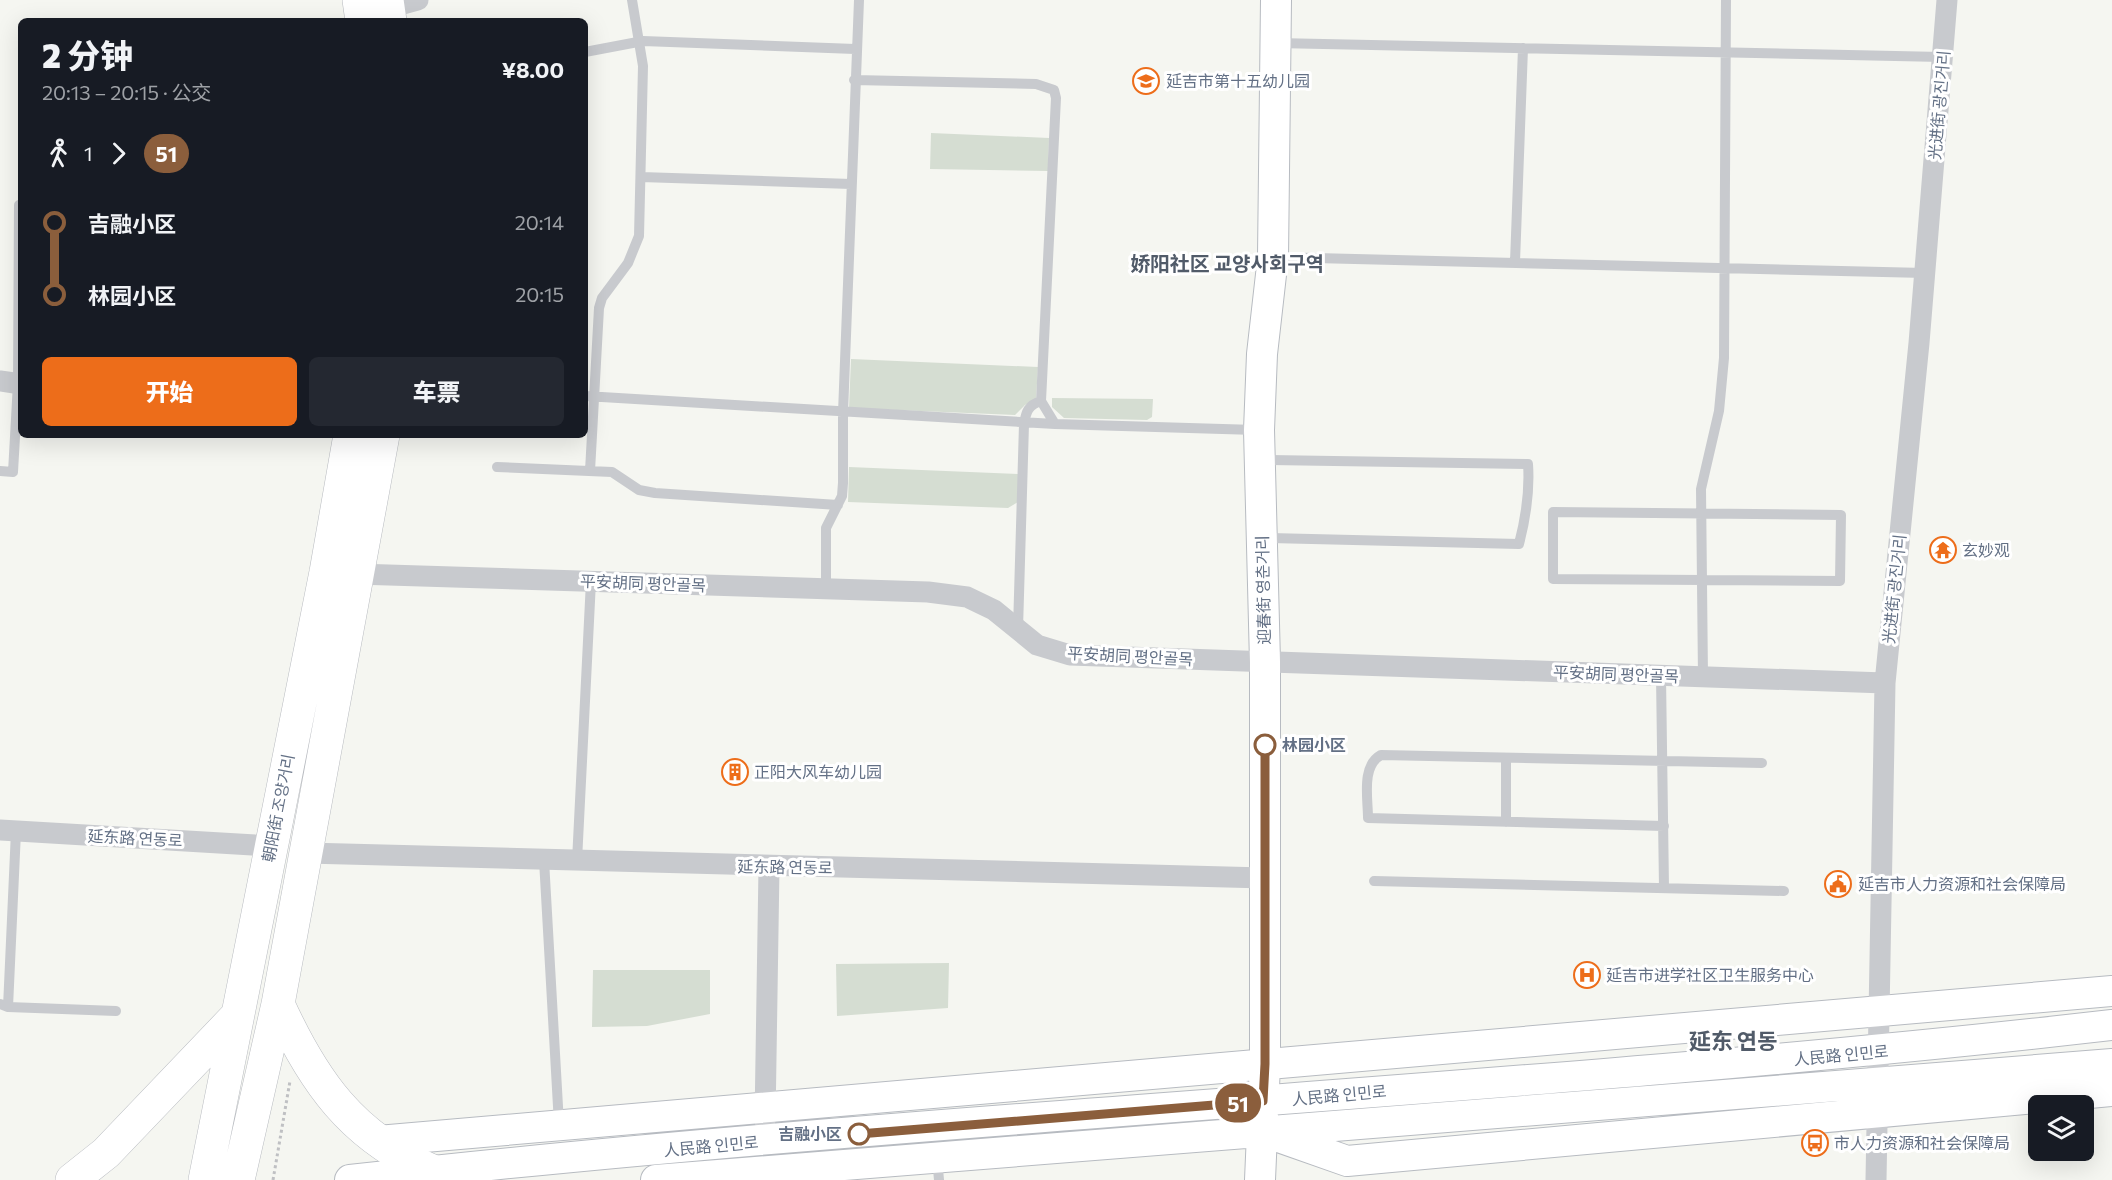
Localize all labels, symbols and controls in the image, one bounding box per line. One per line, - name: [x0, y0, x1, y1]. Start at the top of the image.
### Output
- text: 2 分钟: [42, 34, 133, 75]
- street label: 光进街 광진거리: [1924, 49, 1953, 161]
- text: ¥8.00: [502, 56, 564, 83]
- school or university icon: 延吉市第十五幼儿园: [1131, 66, 1161, 96]
- place label: 延吉市第十五幼儿园: [1166, 71, 1310, 90]
- text: 20:13 – 20:15 · 公交: [42, 80, 211, 104]
- icon: walk: [42, 137, 75, 170]
- icon: forward: [102, 137, 135, 170]
- text: 1: [84, 141, 93, 165]
- text: 51: [156, 141, 177, 166]
- text: 吉融小区: [88, 210, 176, 237]
- text: 20:14: [515, 210, 564, 234]
- district label: 娇阳社区 교양사회구역: [1130, 251, 1324, 275]
- text: 林园小区: [88, 282, 176, 309]
- text: 20:15: [515, 282, 564, 306]
- button: 开始: [42, 357, 297, 426]
- button: 车票: [309, 357, 564, 426]
- street label: 光进街 광진거리: [1878, 533, 1909, 645]
- street label: 迎春街 영춘거리: [1252, 535, 1273, 645]
- temple icon: 玄妙观: [1928, 535, 1958, 565]
- place label: 玄妙观: [1962, 540, 2010, 559]
- street label: 平安胡同 평안골목: [580, 571, 707, 594]
- street label: 平安胡同 평안골목: [1067, 643, 1194, 668]
- street label: 平安胡同 평안골목: [1553, 662, 1680, 685]
- marker: 林园小区: [1254, 734, 1276, 756]
- place label: 林园小区: [1282, 735, 1346, 754]
- street label: 朝阳街 조양거리: [258, 752, 297, 864]
- building icon: 正阳大风车幼儿园: [720, 757, 750, 787]
- place label: 正阳大风车幼儿园: [754, 762, 882, 781]
- street label: 延东路 연동로: [87, 826, 183, 849]
- street label: 延东路 연동로: [737, 856, 833, 877]
- public building icon: 延吉市人力资源和社会保障局: [1823, 869, 1853, 899]
- place label: 延吉市人力资源和社会保障局: [1858, 874, 2066, 893]
- hospital icon: 延吉市进学社区卫生服务中心: [1572, 960, 1602, 990]
- place label: 延吉市进学社区卫生服务中心: [1606, 965, 1814, 984]
- district label: 延东 연동: [1689, 1027, 1777, 1054]
- street label: 人民路 인민로: [1793, 1041, 1889, 1068]
- street label: 人民路 인민로: [1291, 1081, 1387, 1108]
- line badge: 51: [1211, 1084, 1265, 1122]
- text: 51: [1227, 1091, 1249, 1116]
- map controls: [2028, 1095, 2094, 1161]
- button: layers: [2028, 1095, 2094, 1161]
- marker: 吉融小区: [848, 1123, 870, 1145]
- place label: 吉融小区: [778, 1124, 842, 1143]
- bus stop icon: 市人力资源和社会保障局: [1800, 1128, 1830, 1158]
- street label: 人民路 인민로: [663, 1132, 759, 1159]
- place label: 市人力资源和社会保障局: [1834, 1133, 2010, 1152]

